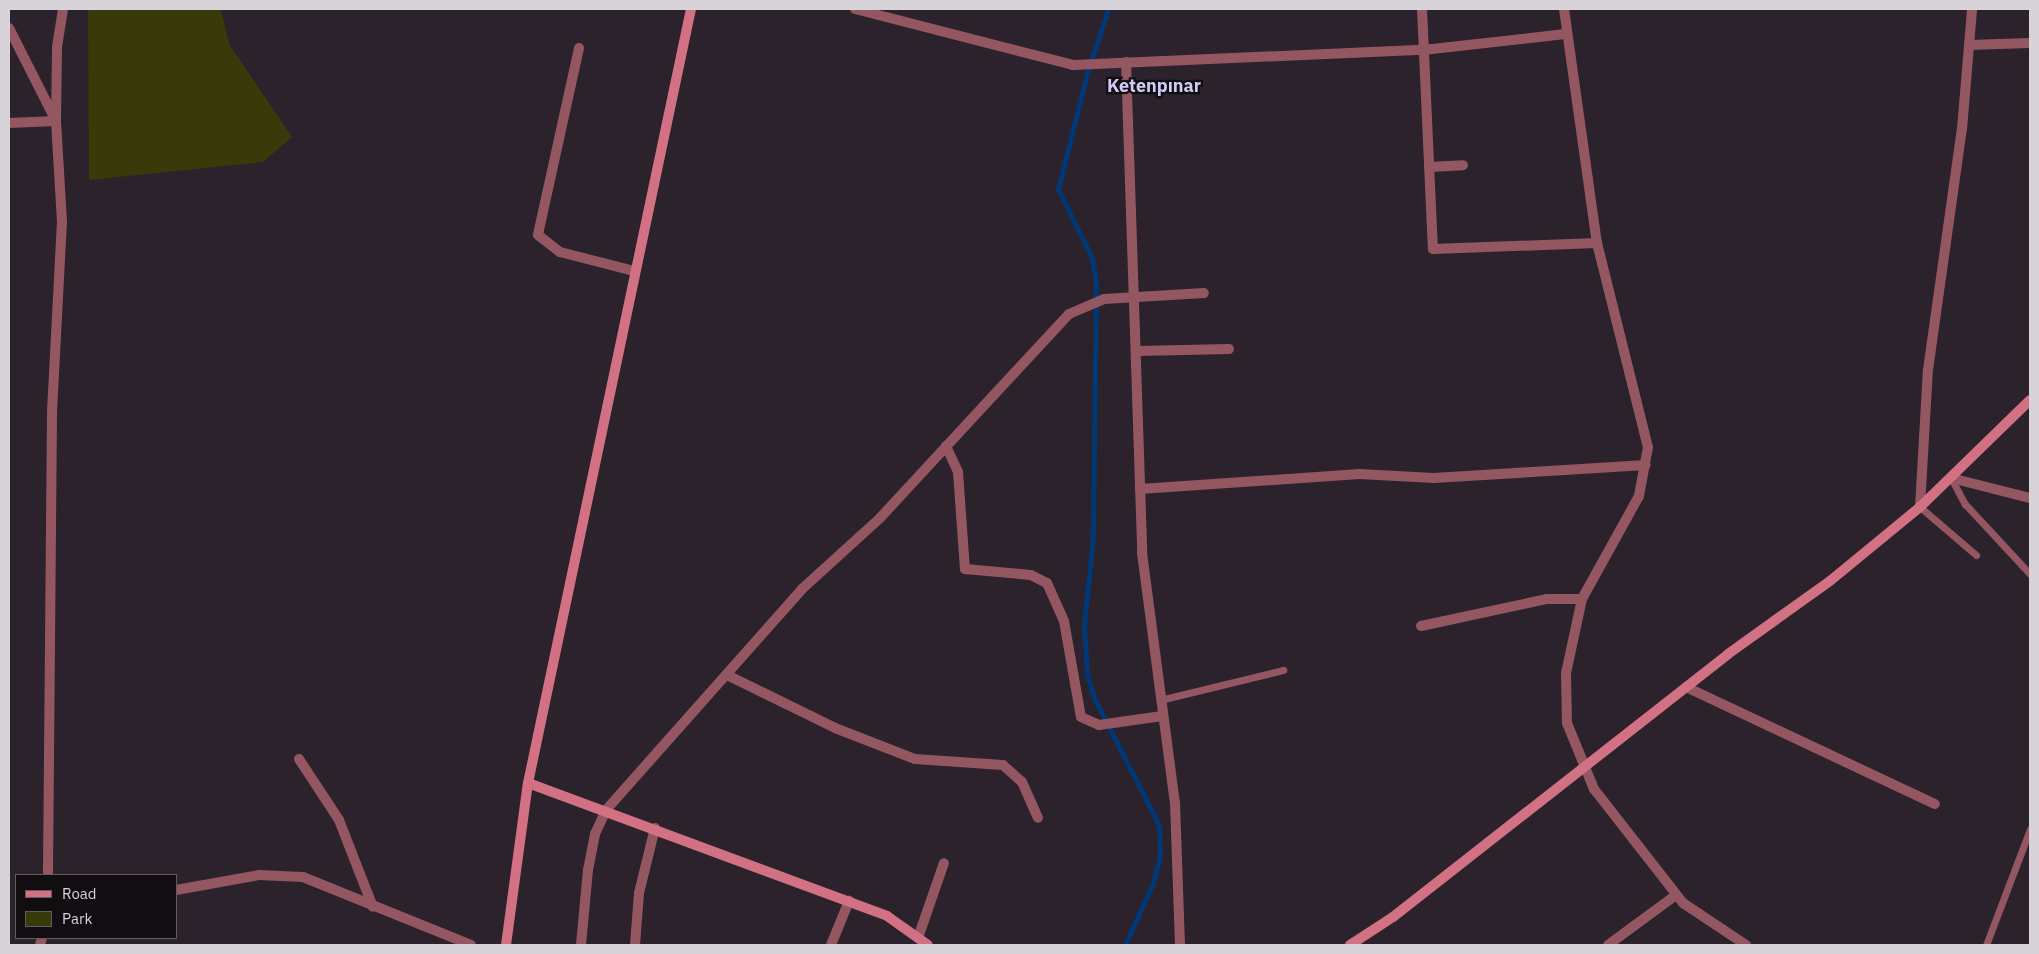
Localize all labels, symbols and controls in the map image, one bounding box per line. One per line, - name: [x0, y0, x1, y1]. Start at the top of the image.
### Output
- district label: Ketenpınar: [1107, 75, 1201, 97]
- legend: [15, 874, 178, 939]
- text: Road: [62, 884, 97, 903]
- text: Park: [62, 909, 92, 928]

